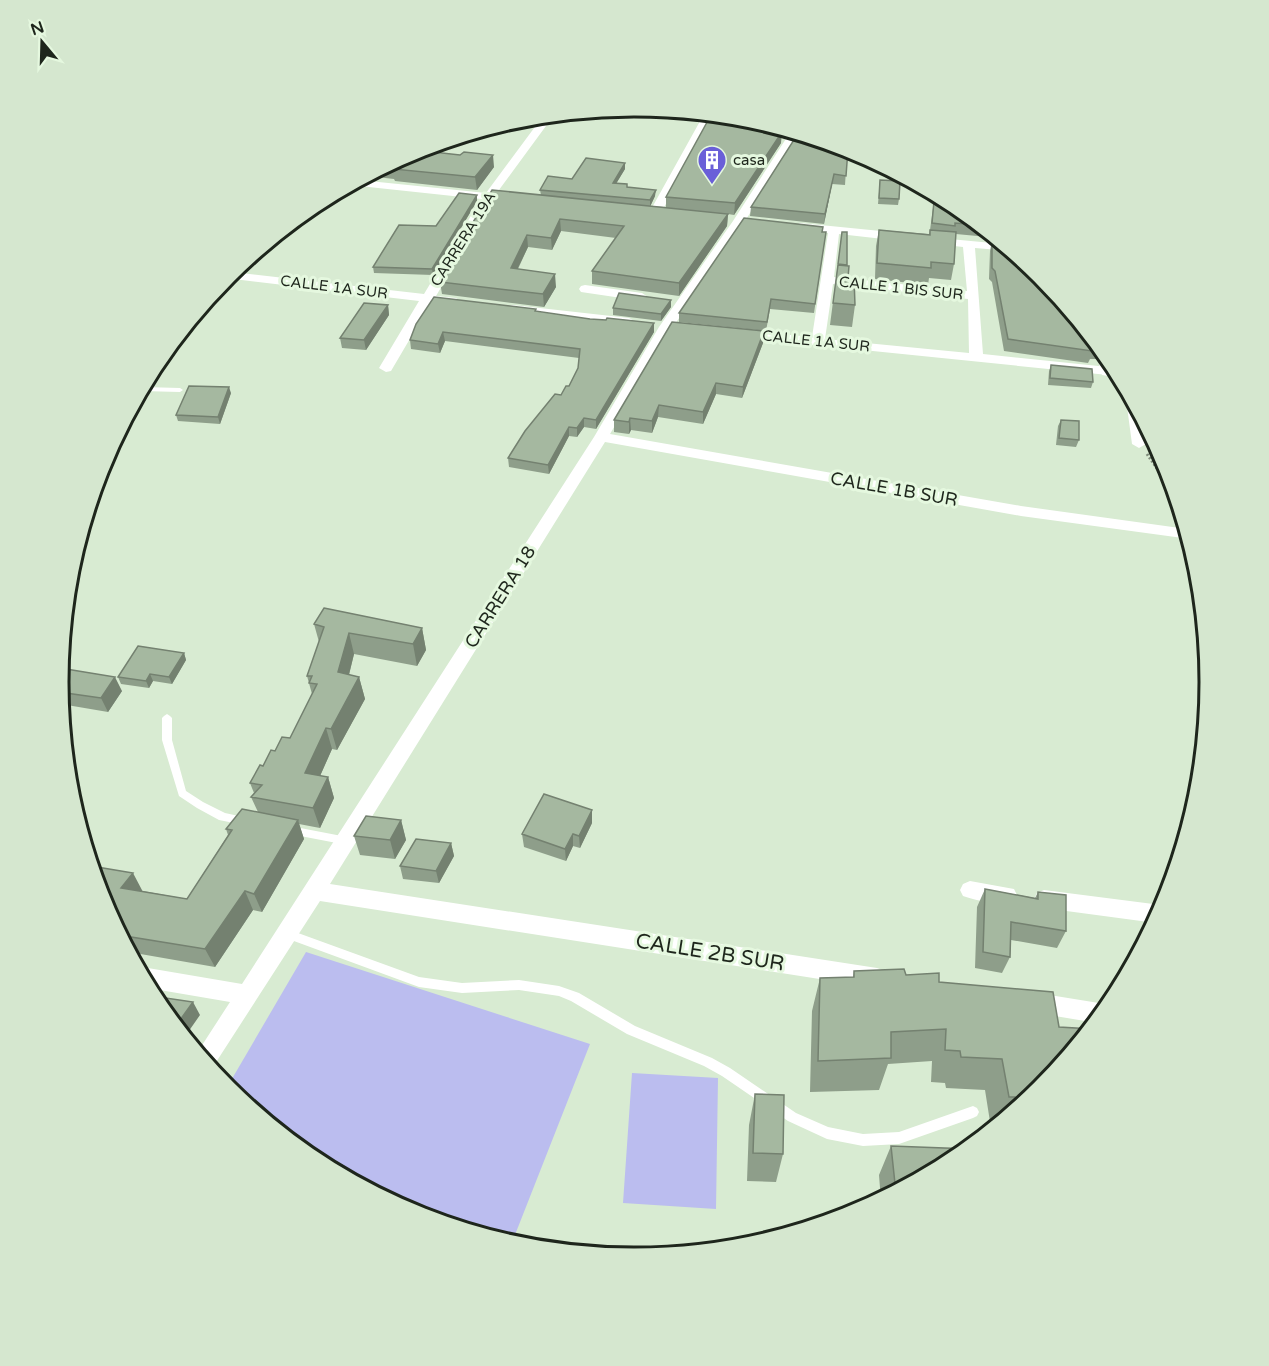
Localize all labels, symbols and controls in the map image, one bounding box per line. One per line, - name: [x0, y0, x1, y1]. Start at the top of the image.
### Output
- north arrow: [12, 12, 72, 72]
- text: N: [28, 17, 47, 40]
- building icon: casa: [696, 144, 728, 186]
- place label: casa: [733, 151, 765, 169]
- street label: CARRERA 19A: [427, 188, 499, 290]
- street label: CALLE 1A SUR: [279, 271, 389, 303]
- street label: CALLE 1 BIS SUR: [838, 273, 964, 303]
- street label: CALLE 1A SUR: [761, 326, 871, 356]
- street label: CALLE 1B SUR: [829, 467, 959, 511]
- street label: CARRERA 18: [460, 542, 540, 652]
- street label: CALLE 2B SUR: [634, 928, 786, 977]

